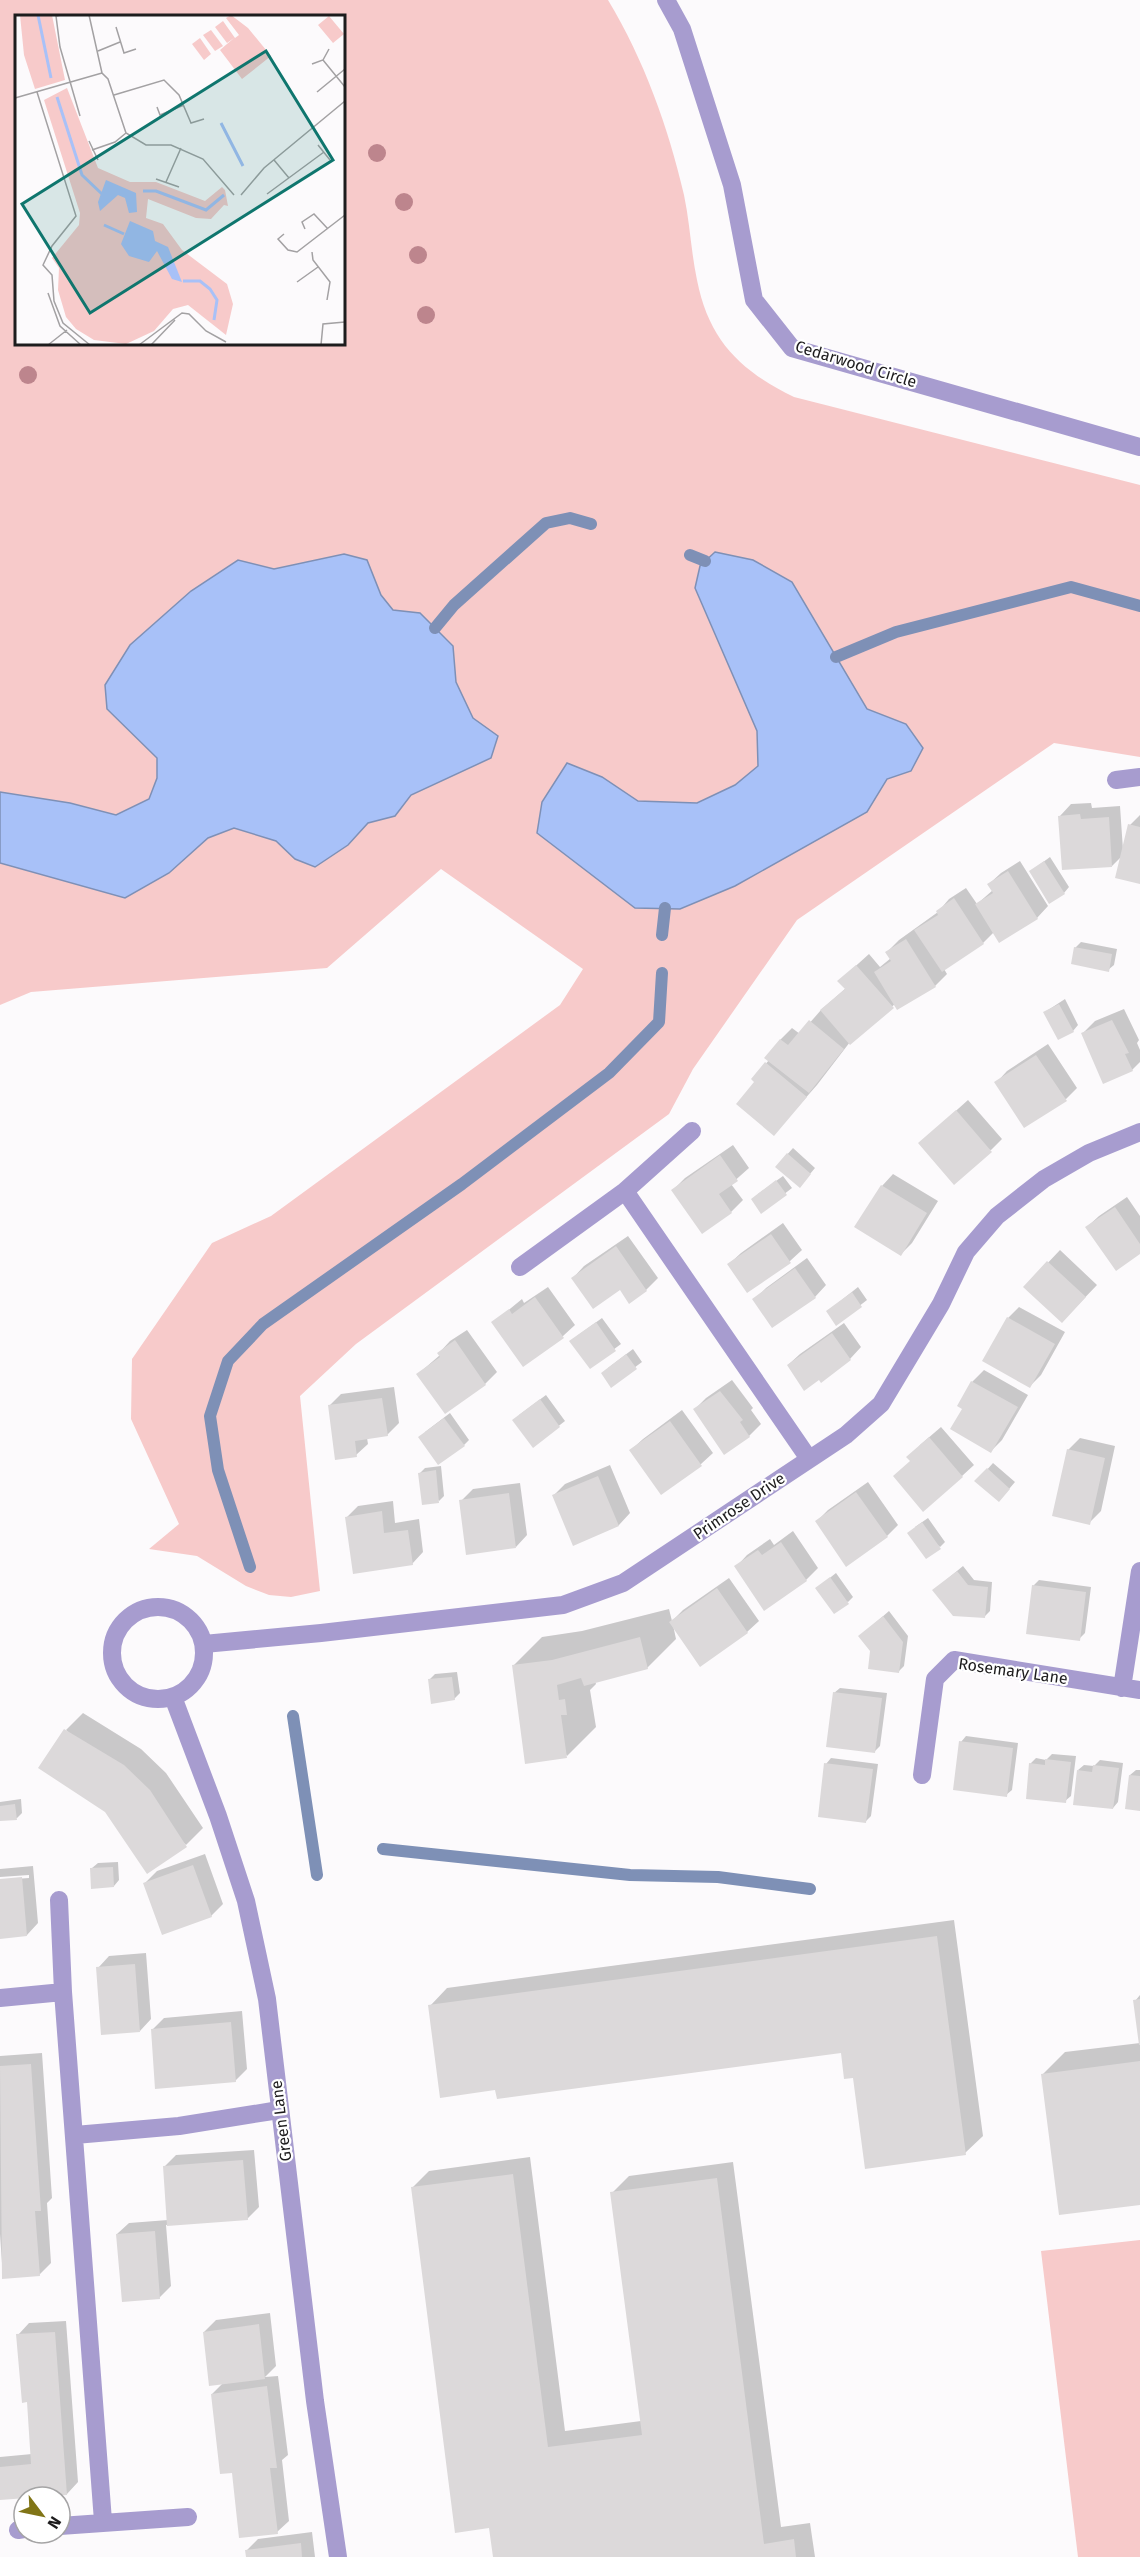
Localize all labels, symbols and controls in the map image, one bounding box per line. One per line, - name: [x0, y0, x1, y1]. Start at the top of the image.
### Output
- inset map: [15, 15, 345, 345]
- street label: Cedarwood Circle: [793, 337, 919, 391]
- street label: Primrose Drive: [690, 1468, 788, 1544]
- street label: Rosemary Lane: [957, 1654, 1069, 1688]
- street label: Green Lane: [267, 2079, 295, 2163]
- north arrow: [12, 2485, 72, 2545]
- text: N: [43, 2513, 65, 2532]

